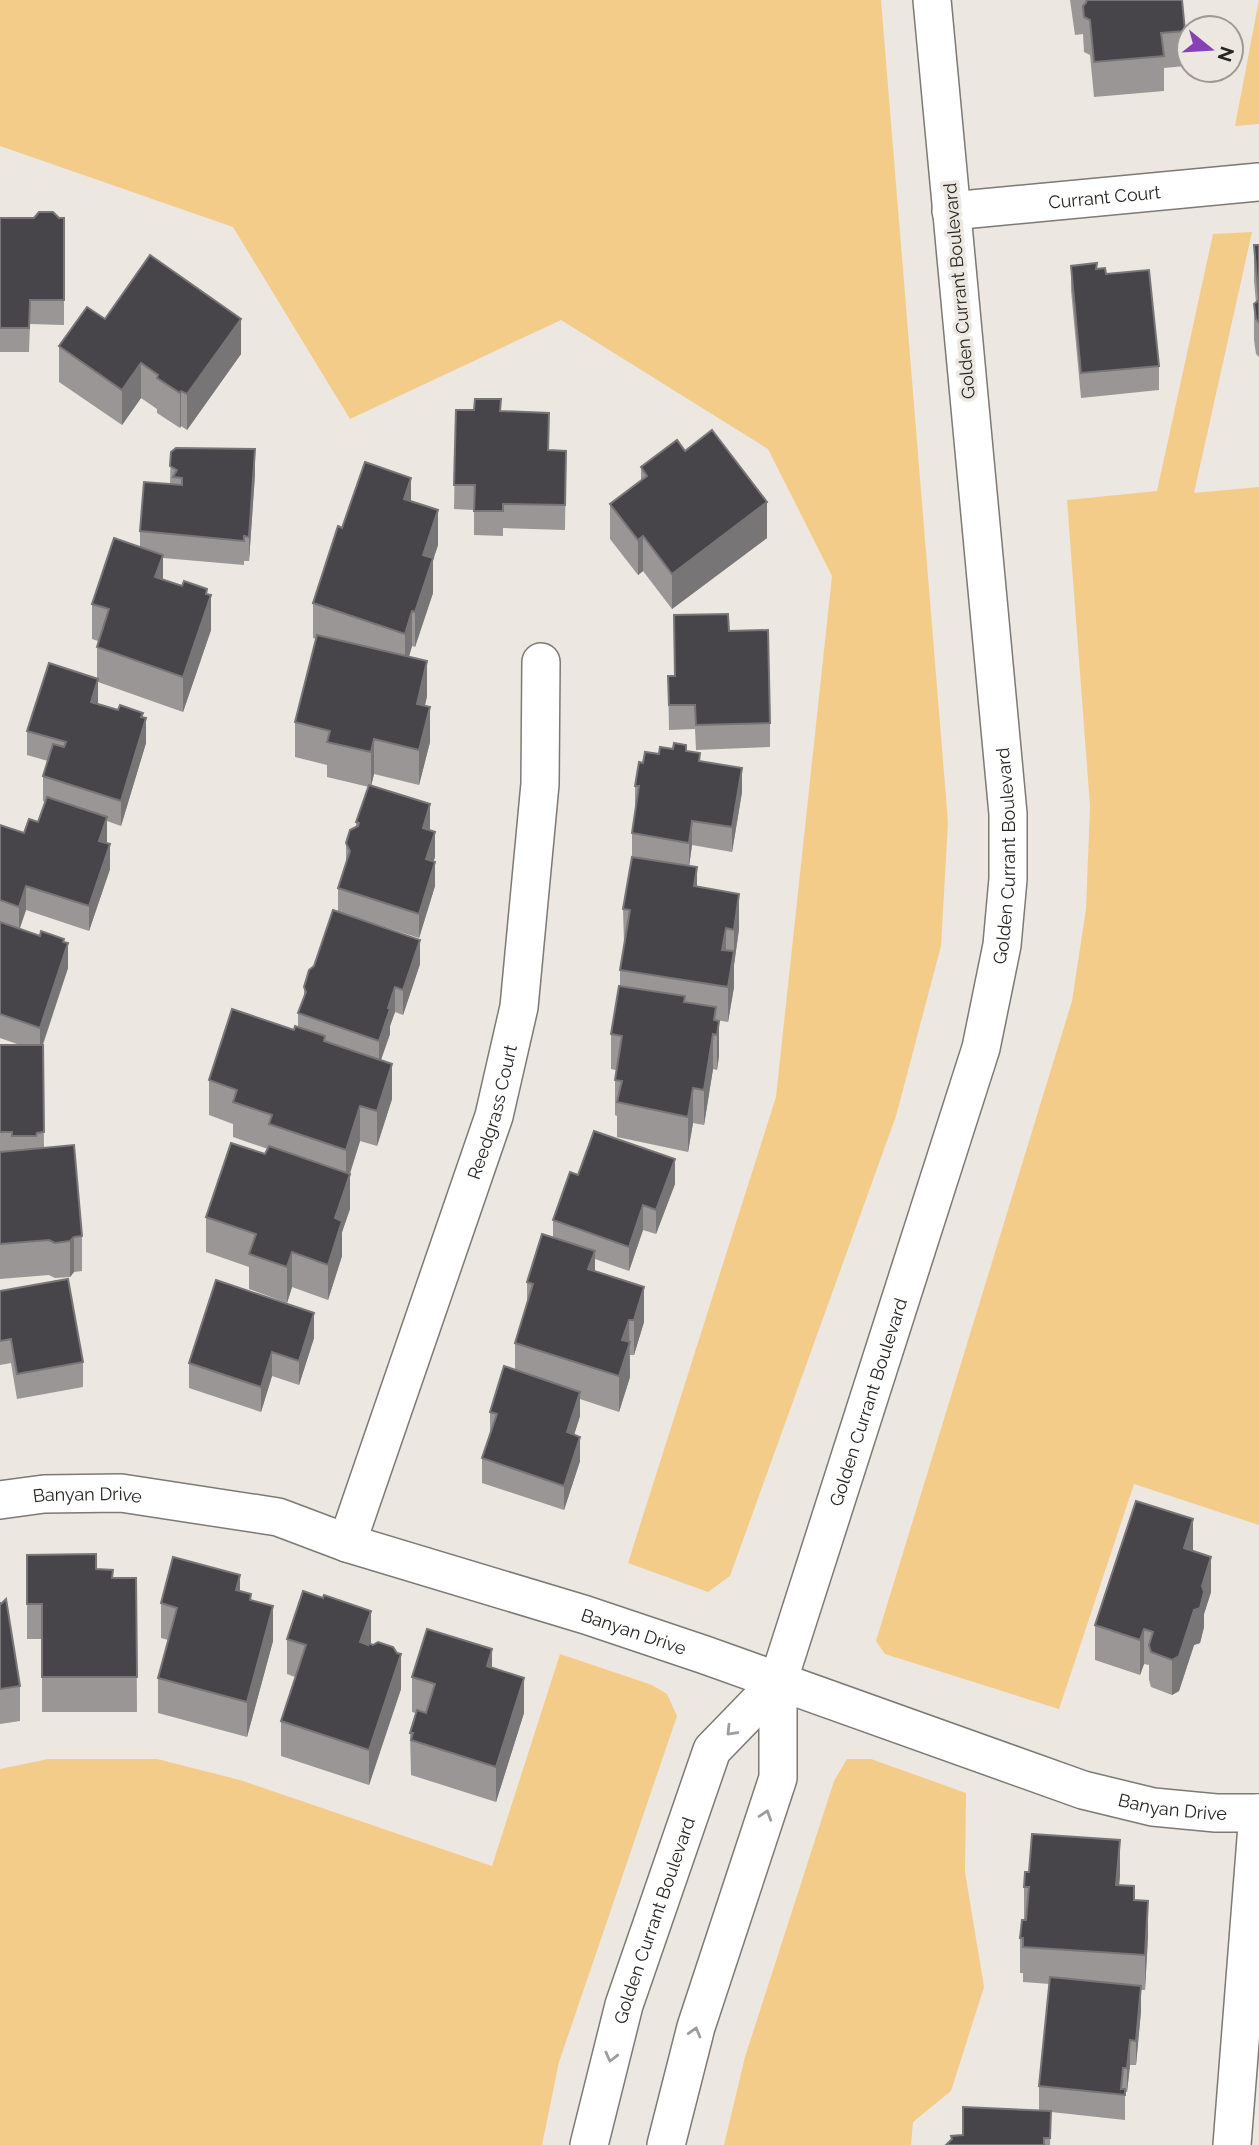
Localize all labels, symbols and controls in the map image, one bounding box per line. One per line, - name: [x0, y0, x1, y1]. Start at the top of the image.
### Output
- north arrow: [1175, 14, 1245, 84]
- text: N: [1213, 44, 1239, 65]
- street label: Currant Court: [1047, 181, 1161, 212]
- street label: Golden Currant Boulevard: [939, 182, 979, 400]
- street label: Golden Currant Boulevard: [988, 747, 1019, 966]
- street label: Reedgrass Court: [463, 1043, 521, 1182]
- street label: Golden Currant Boulevard: [825, 1295, 911, 1508]
- street label: Banyan Drive: [32, 1482, 144, 1507]
- street label: Banyan Drive: [579, 1604, 689, 1659]
- one-way arrow: [726, 1722, 739, 1735]
- street label: Banyan Drive: [1116, 1788, 1227, 1824]
- one-way arrow: [758, 1810, 772, 1822]
- street label: Golden Currant Boulevard: [609, 1814, 699, 2026]
- one-way arrow: [687, 2026, 701, 2038]
- one-way arrow: [605, 2050, 619, 2062]

